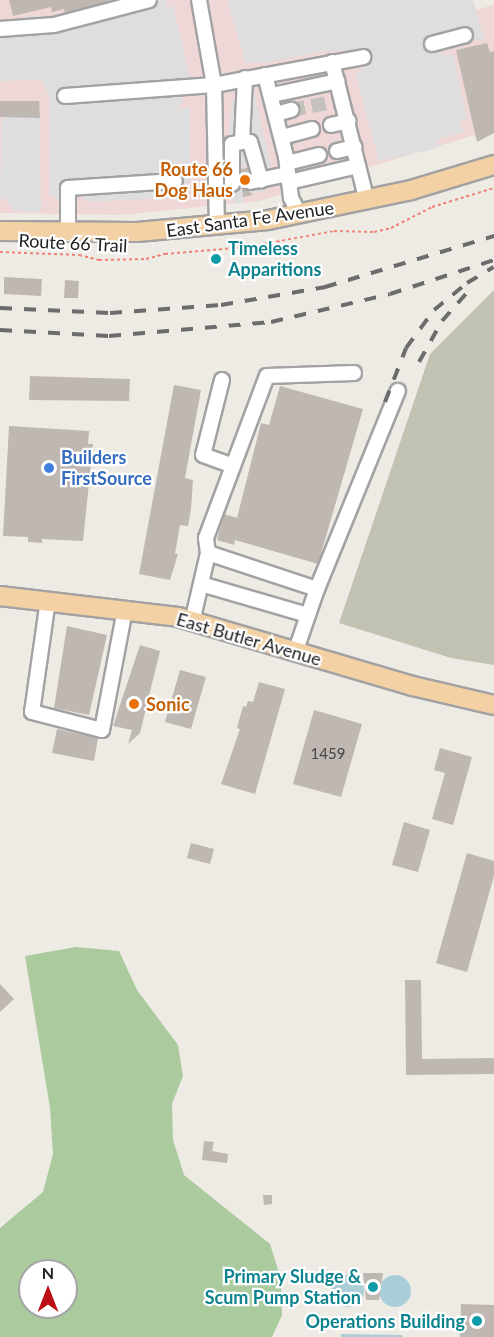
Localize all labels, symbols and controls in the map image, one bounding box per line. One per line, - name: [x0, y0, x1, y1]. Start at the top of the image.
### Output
- place label: Route 66 Dog Haus: [154, 159, 233, 201]
- marker: Route 66 Dog Haus: [238, 173, 252, 187]
- street label: East Santa Fe Avenue: [164, 196, 336, 242]
- street label: Route 66 Trail: [18, 229, 128, 257]
- place label: Timeless Apparitions: [228, 238, 321, 280]
- marker: Timeless Apparitions: [209, 252, 223, 266]
- place label: Builders FirstSource: [61, 447, 152, 490]
- marker: Builders FirstSource: [42, 461, 56, 475]
- street label: East Butler Avenue: [174, 608, 324, 670]
- place label: Sonic: [146, 693, 190, 715]
- marker: Sonic: [127, 697, 141, 711]
- house number: 1459: [311, 745, 345, 763]
- north arrow: [18, 1259, 78, 1319]
- text: N: [42, 1263, 54, 1282]
- place label: Primary Sludge & Scum Pump Station: [205, 1266, 361, 1308]
- marker: Primary Sludge & Scum Pump Station: [366, 1280, 380, 1294]
- place label: Operations Building: [305, 1310, 465, 1332]
- marker: Operations Building: [470, 1314, 484, 1328]

